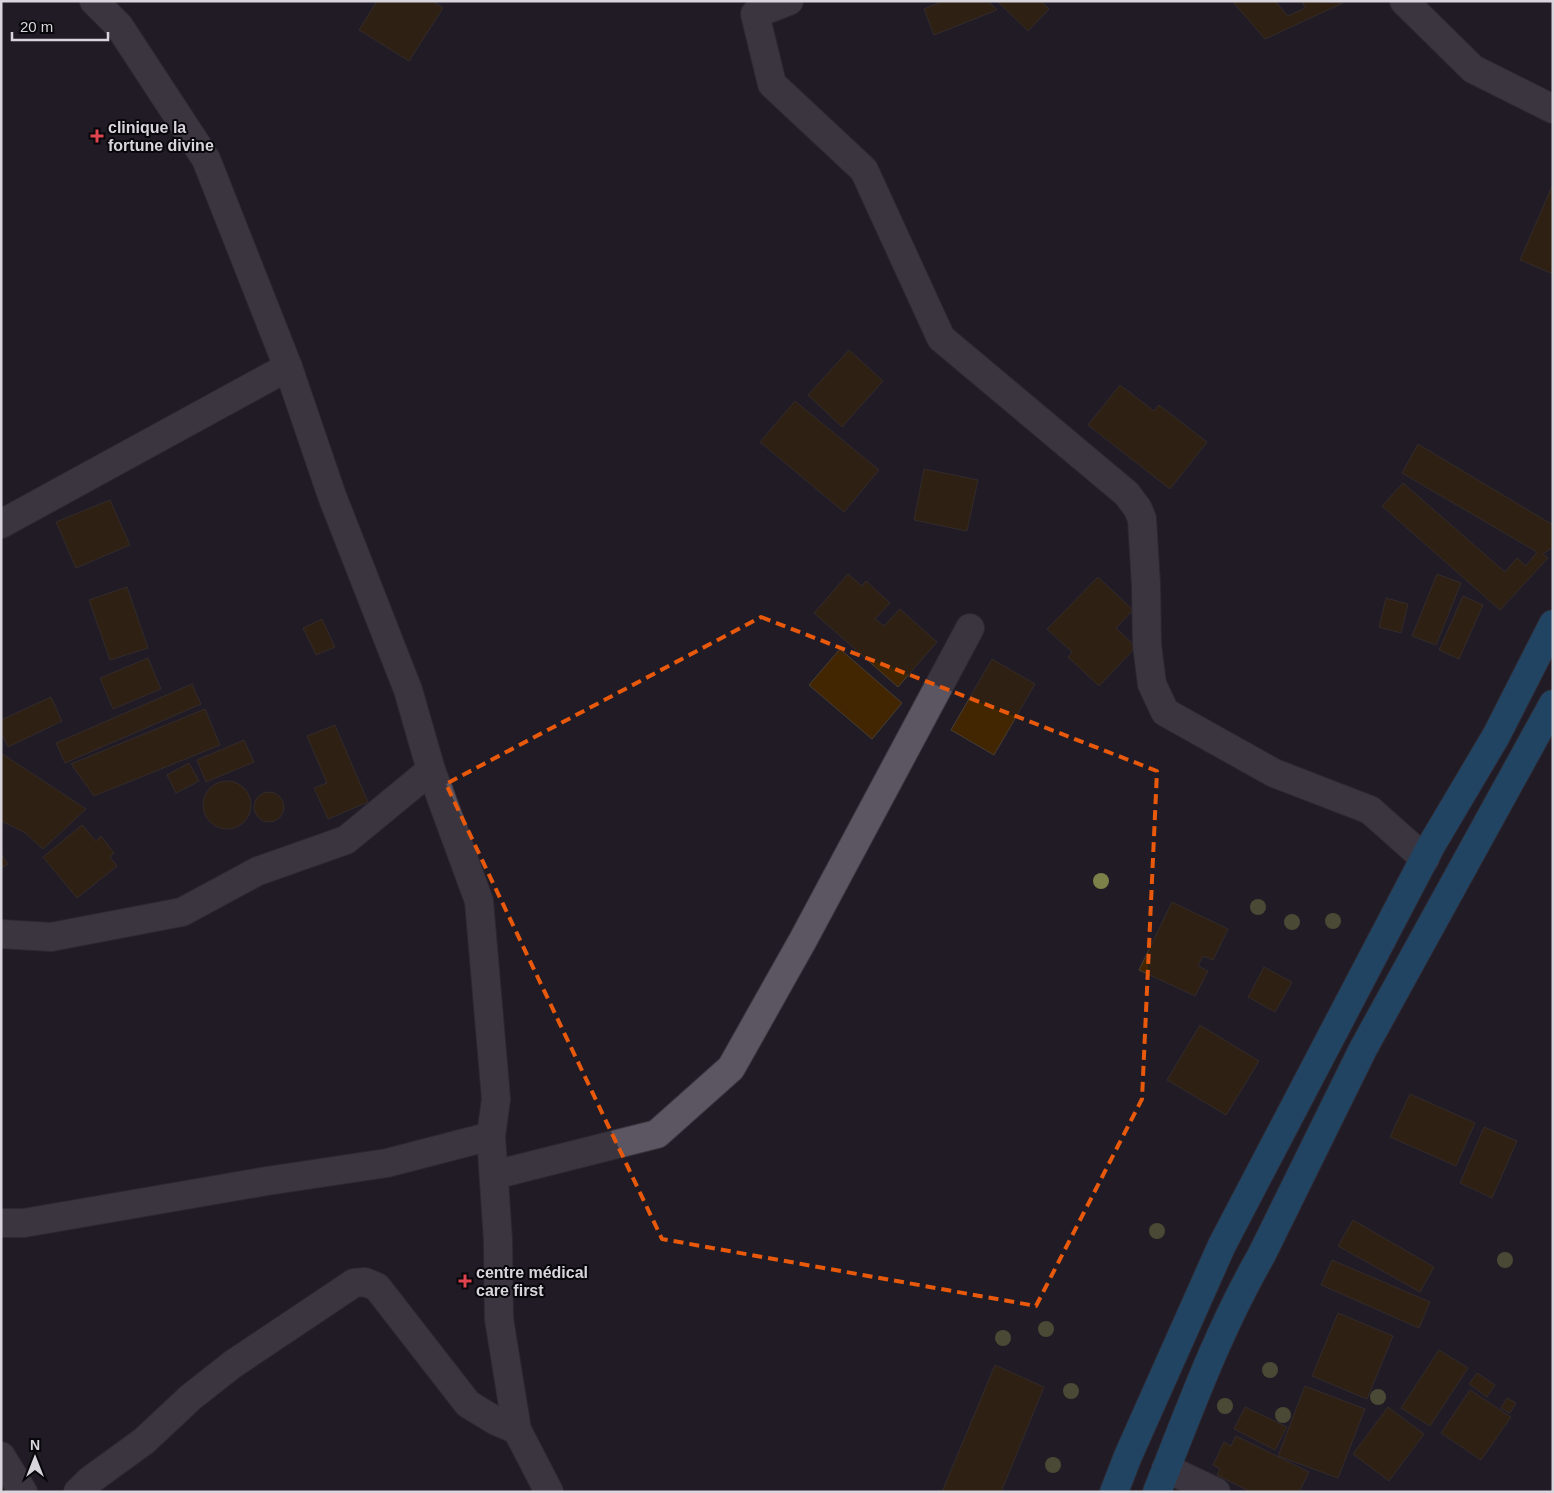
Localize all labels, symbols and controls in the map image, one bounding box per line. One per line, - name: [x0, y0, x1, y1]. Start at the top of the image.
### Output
- scale bar: [12, 10, 109, 42]
- text: 20 m: [20, 18, 53, 35]
- place label: clinique la fortune divine: [108, 119, 214, 154]
- marker: clinique la fortune divine: [90, 129, 104, 143]
- place label: centre médical care first: [476, 1264, 588, 1299]
- marker: centre médical care first: [458, 1274, 472, 1288]
- north arrow: [10, 1433, 60, 1483]
- text: N: [30, 1437, 40, 1453]

